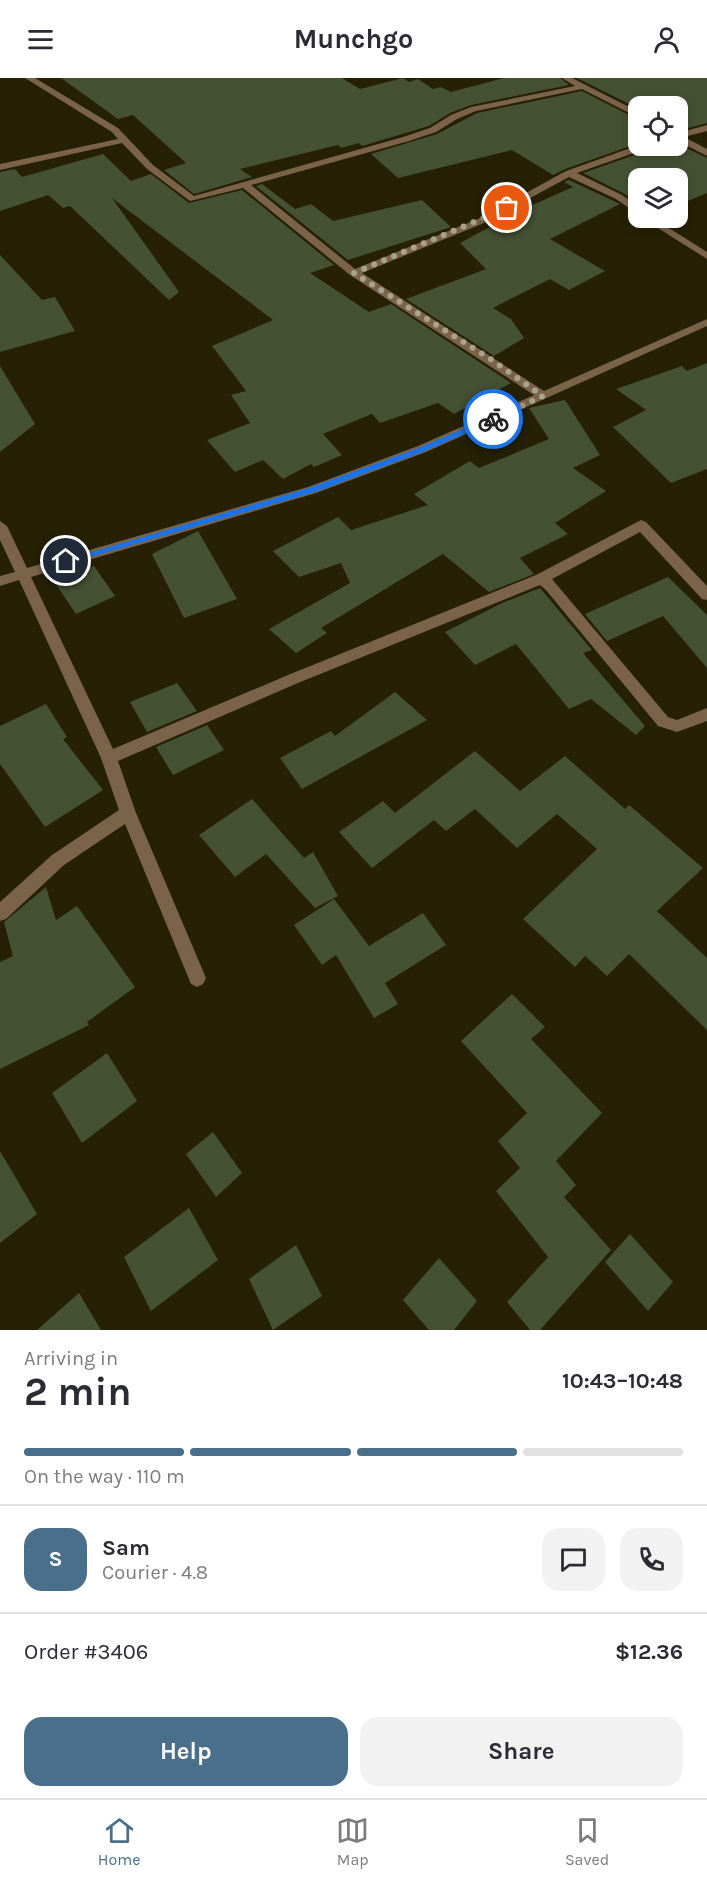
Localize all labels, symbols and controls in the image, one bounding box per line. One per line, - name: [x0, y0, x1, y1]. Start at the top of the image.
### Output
- icon: menu: [24, 23, 57, 56]
- text: Munchgo: [294, 23, 413, 55]
- icon: person: [650, 23, 683, 56]
- map controls: [628, 96, 688, 228]
- button: locate: [628, 96, 688, 156]
- button: layers: [628, 168, 688, 228]
- pin: [481, 182, 532, 233]
- icon: bag: [490, 191, 523, 224]
- courier: [463, 389, 523, 449]
- icon: bike: [477, 403, 510, 436]
- pin: [40, 535, 91, 586]
- icon: home: [49, 544, 82, 577]
- text: Arriving in: [24, 1347, 118, 1370]
- text: 10:43–10:48: [562, 1368, 683, 1394]
- text: 2 min: [24, 1369, 132, 1415]
- text: On the way · 110 m: [24, 1465, 185, 1488]
- button: chat: [542, 1528, 605, 1591]
- button: phone: [620, 1528, 683, 1591]
- text: Sam: [102, 1535, 150, 1561]
- text: S: [48, 1546, 63, 1572]
- text: Courier · 4.8: [102, 1561, 208, 1584]
- text: Order #3406: [24, 1639, 148, 1665]
- text: $12.36: [615, 1639, 683, 1665]
- button: Help: [24, 1717, 348, 1786]
- button: Share: [360, 1717, 683, 1786]
- tab: Home: [98, 1814, 140, 1869]
- tab: Map: [336, 1814, 369, 1869]
- tab: Saved: [565, 1814, 609, 1869]

